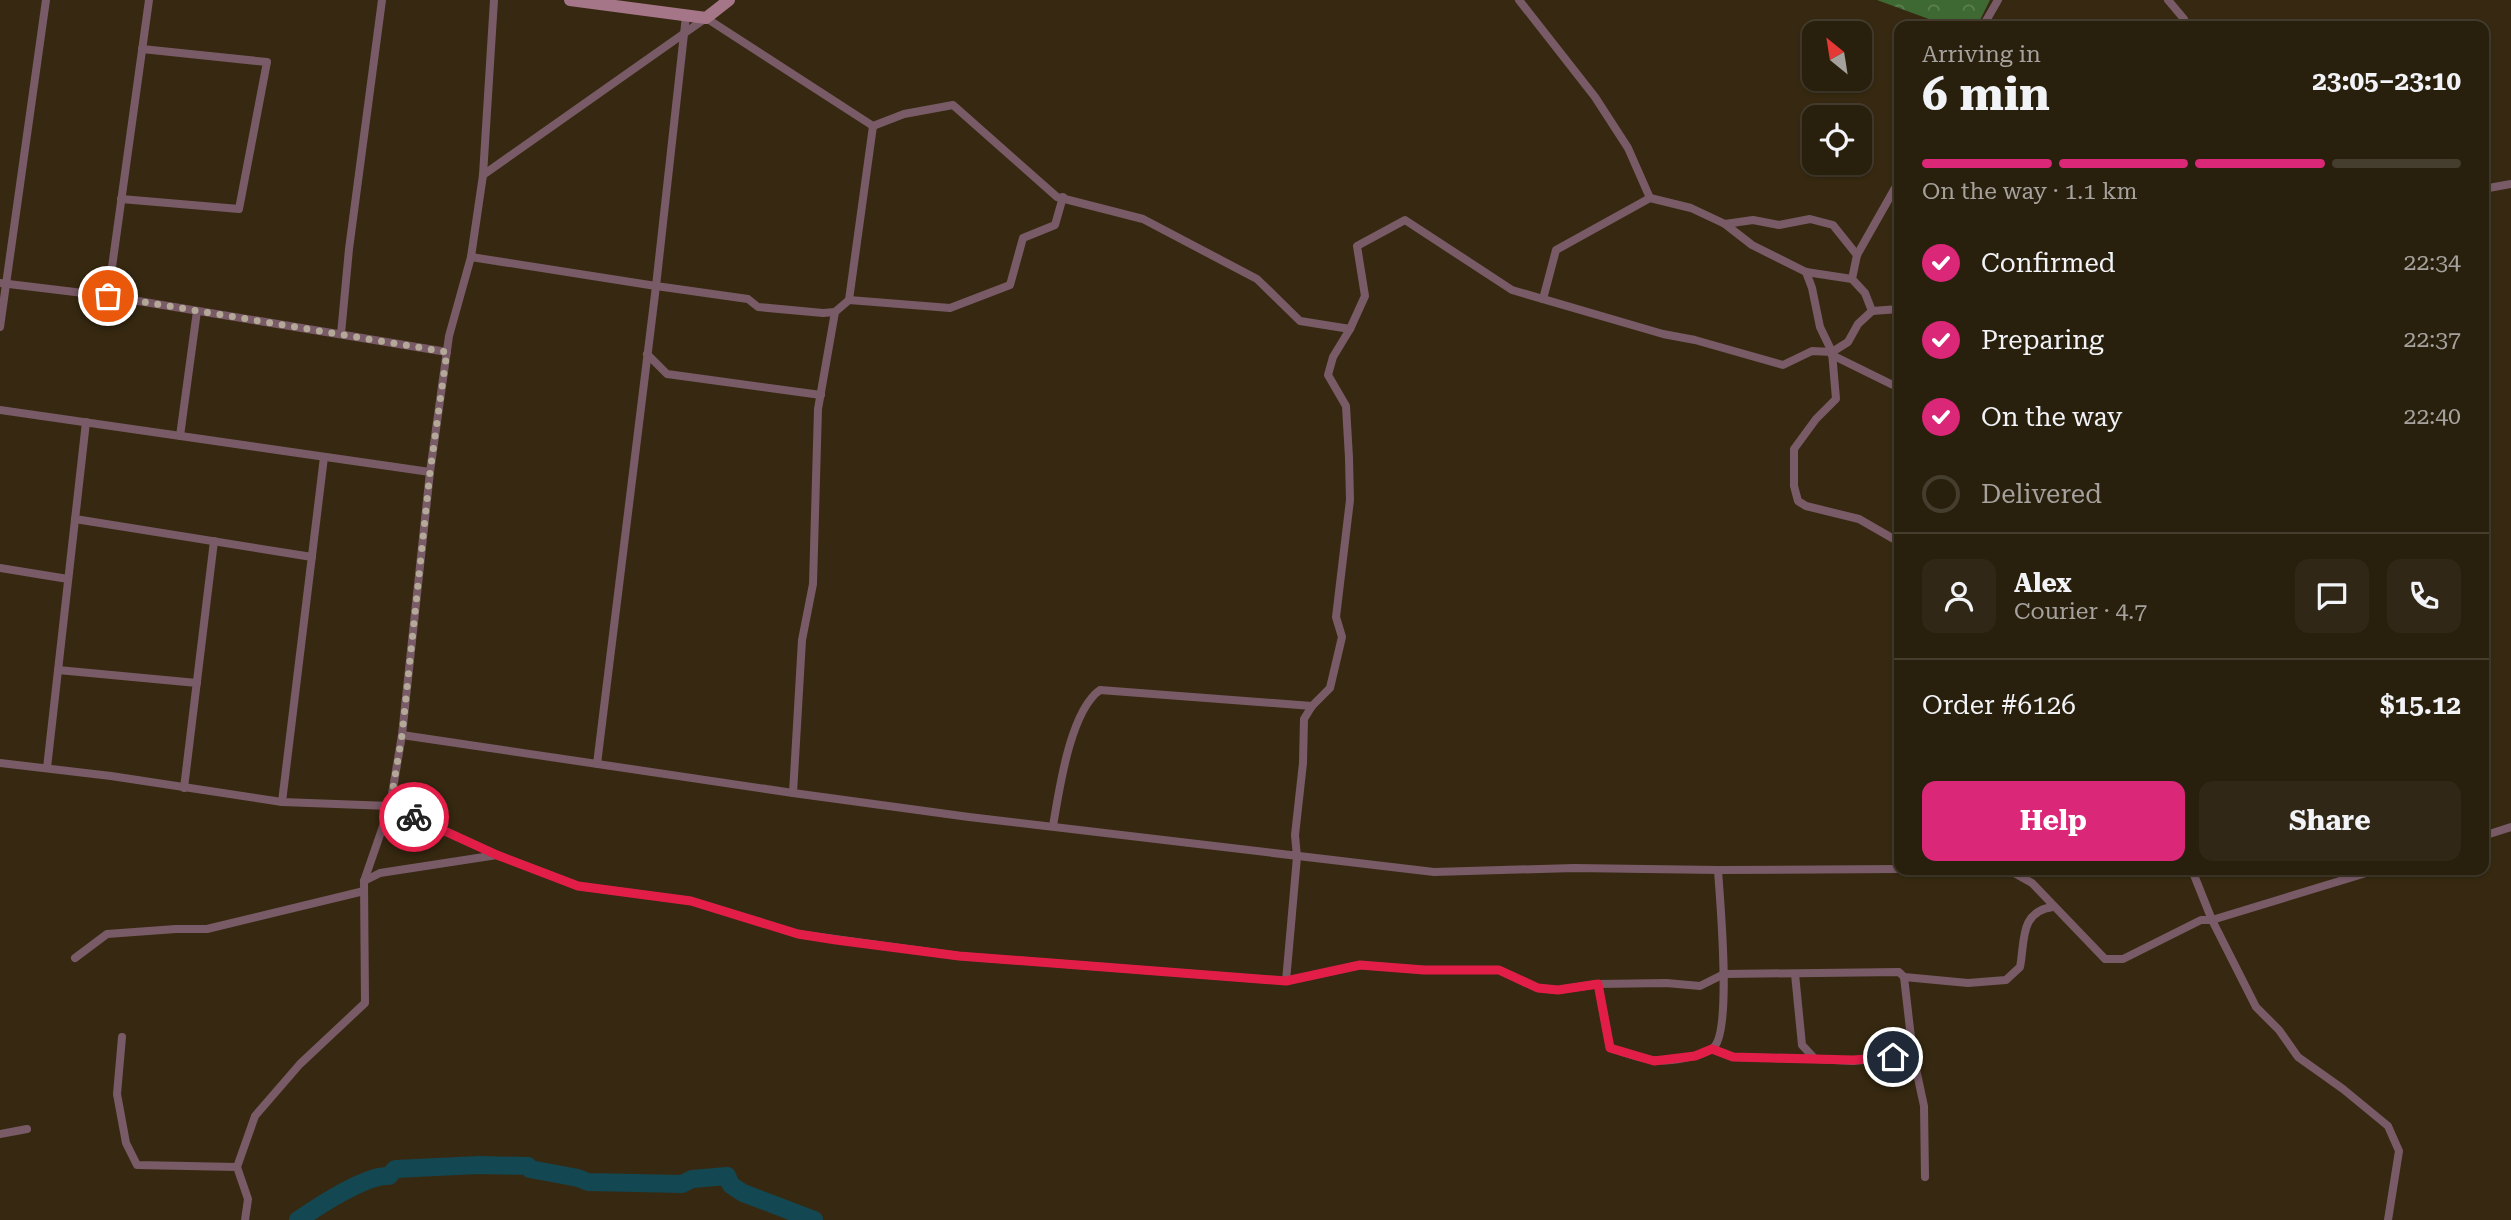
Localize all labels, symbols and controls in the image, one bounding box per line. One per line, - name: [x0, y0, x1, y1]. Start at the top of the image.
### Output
- north arrow: [1802, 21, 1872, 91]
- map controls: [1802, 21, 1872, 175]
- text: Arriving in: [1922, 41, 2041, 68]
- text: 23:05–23:10: [2312, 66, 2461, 96]
- text: 6 min: [1922, 67, 2050, 121]
- button: locate: [1802, 105, 1872, 175]
- text: On the way · 1.1 km: [1922, 178, 2137, 205]
- icon: check: [1922, 244, 1960, 282]
- text: Confirmed: [1981, 248, 2116, 278]
- text: 22:34: [2404, 249, 2461, 276]
- pin: [78, 266, 138, 326]
- icon: bag: [89, 277, 127, 315]
- icon: check: [1922, 321, 1960, 359]
- text: Preparing: [1981, 325, 2104, 355]
- text: 22:37: [2404, 326, 2461, 353]
- icon: check: [1922, 398, 1960, 436]
- text: On the way: [1981, 402, 2122, 432]
- text: 22:40: [2404, 403, 2461, 430]
- text: Delivered: [1981, 479, 2102, 509]
- button: person: [1922, 559, 1996, 633]
- button: chat: [2295, 559, 2369, 633]
- button: phone: [2387, 559, 2461, 633]
- text: Alex: [2014, 568, 2072, 598]
- text: Courier · 4.7: [2014, 598, 2147, 625]
- text: Order #6126: [1922, 690, 2076, 720]
- text: $15.12: [2380, 690, 2461, 720]
- button: Help: [1922, 781, 2185, 861]
- button: Share: [2199, 781, 2461, 861]
- courier: [379, 782, 449, 852]
- icon: bike: [395, 798, 433, 836]
- pin: [1863, 1027, 1923, 1087]
- icon: home: [1874, 1038, 1912, 1076]

